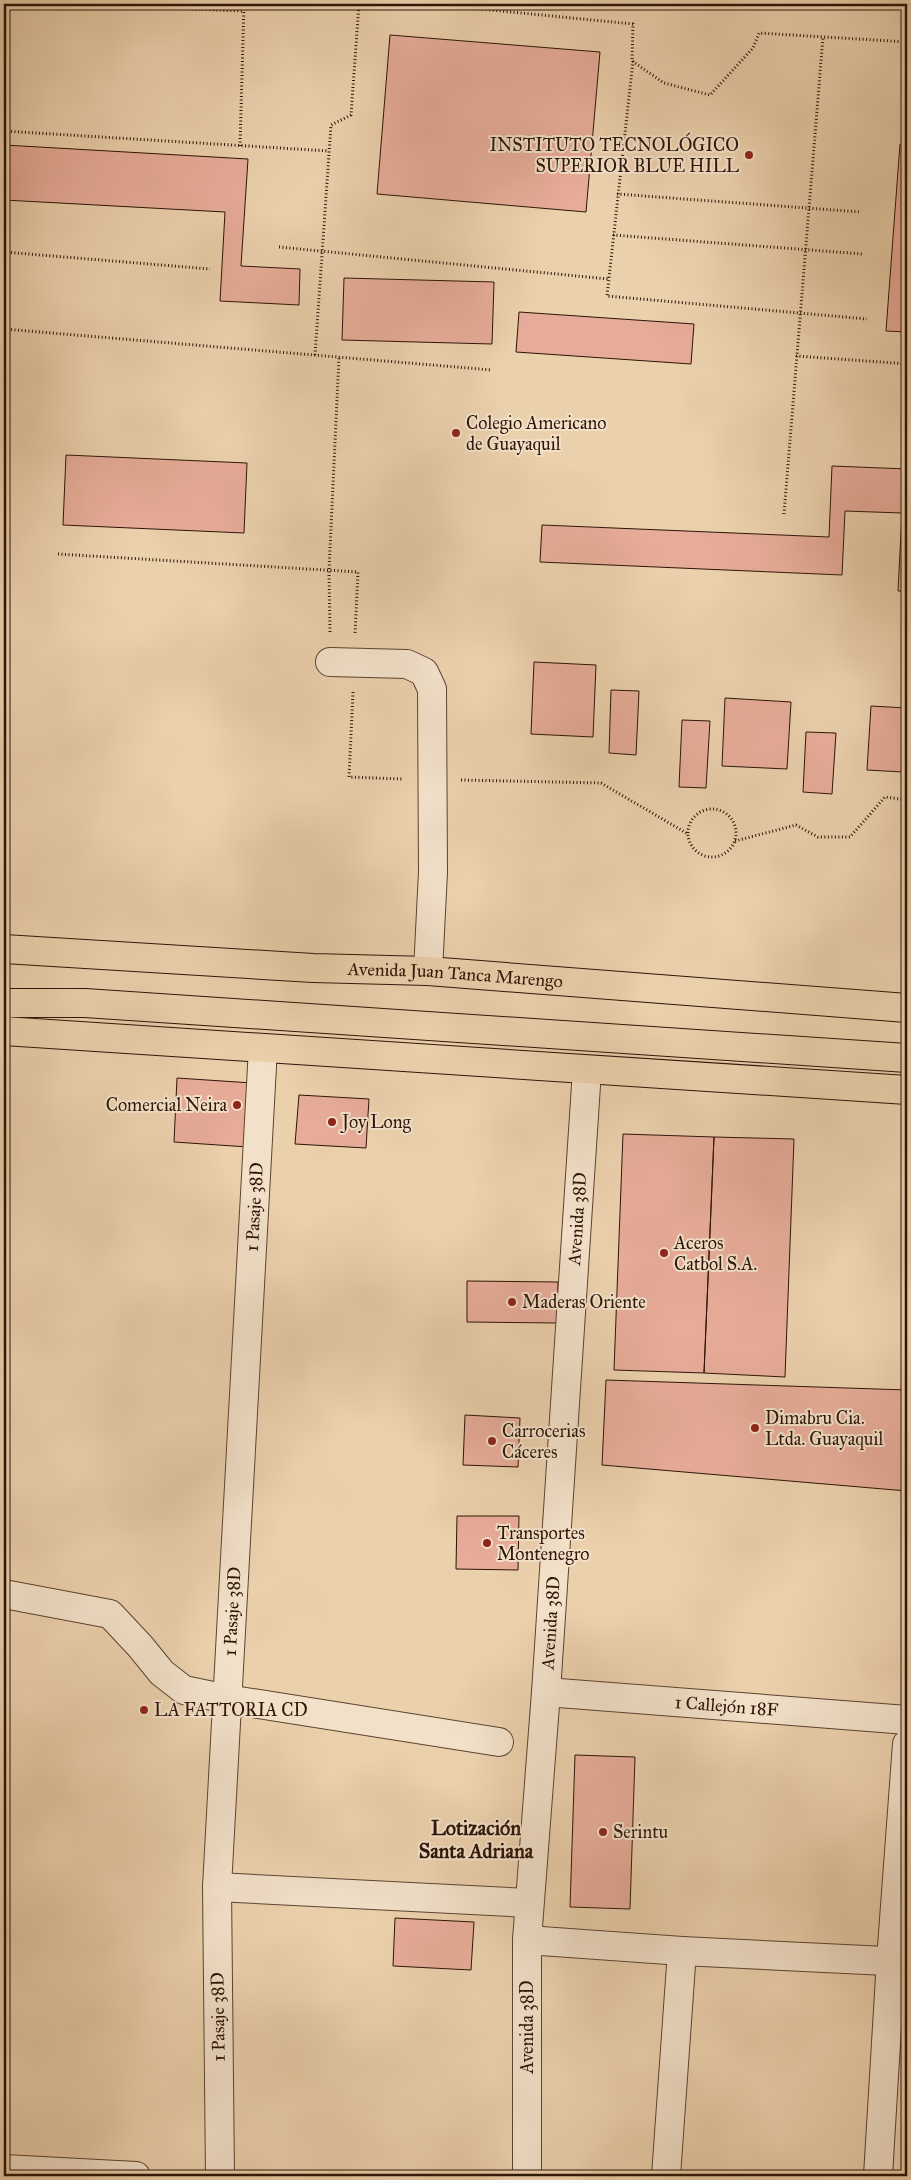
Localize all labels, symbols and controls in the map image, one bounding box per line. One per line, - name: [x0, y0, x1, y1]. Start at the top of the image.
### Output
- place label: INSTITUTO TECNOLÓGICO SUPERIOR BLUE HILL: [489, 132, 740, 177]
- marker: INSTITUTO TECNOLÓGICO SUPERIOR BLUE HILL: [743, 149, 755, 161]
- place label: Colegio Americano de Guayaquil: [466, 412, 607, 456]
- marker: Colegio Americano de Guayaquil: [450, 427, 462, 439]
- street label: Avenida Juan Tanca Marengo: [346, 958, 564, 993]
- place label: Comercial Neira: [106, 1094, 227, 1116]
- marker: Comercial Neira: [231, 1099, 243, 1111]
- place label: Joy Long: [340, 1111, 412, 1134]
- marker: Joy Long: [326, 1116, 338, 1128]
- street label: 1 Pasaje 38D: [241, 1162, 268, 1252]
- street label: Avenida 38D: [563, 1171, 591, 1267]
- place label: Aceros Catbol S.A.: [673, 1232, 757, 1275]
- marker: Aceros Catbol S.A.: [658, 1247, 670, 1259]
- place label: Maderas Oriente: [522, 1291, 646, 1313]
- marker: Maderas Oriente: [506, 1296, 518, 1308]
- place label: Dimabru Cia. Ltda. Guayaquil: [765, 1407, 883, 1451]
- place label: Carrocerias Cáceres: [502, 1420, 585, 1463]
- marker: Dimabru Cia. Ltda. Guayaquil: [749, 1422, 761, 1434]
- marker: Carrocerias Cáceres: [486, 1435, 498, 1447]
- place label: Transportes Montenegro: [497, 1522, 590, 1566]
- marker: Transportes Montenegro: [481, 1537, 493, 1549]
- street label: 1 Pasaje 38D: [219, 1566, 246, 1657]
- street label: Avenida 38D: [536, 1576, 565, 1671]
- street label: 1 Callejón 18F: [674, 1691, 779, 1721]
- place label: LA FATTORIA CD: [154, 1699, 308, 1721]
- marker: LA FATTORIA CD: [138, 1704, 150, 1716]
- district label: Lotización Santa Adriana: [419, 1816, 534, 1863]
- place label: Serintu: [613, 1821, 669, 1843]
- marker: Serintu: [597, 1826, 609, 1838]
- street label: 1 Pasaje 38D: [206, 1972, 230, 2062]
- street label: Avenida 38D: [516, 1980, 538, 2075]

